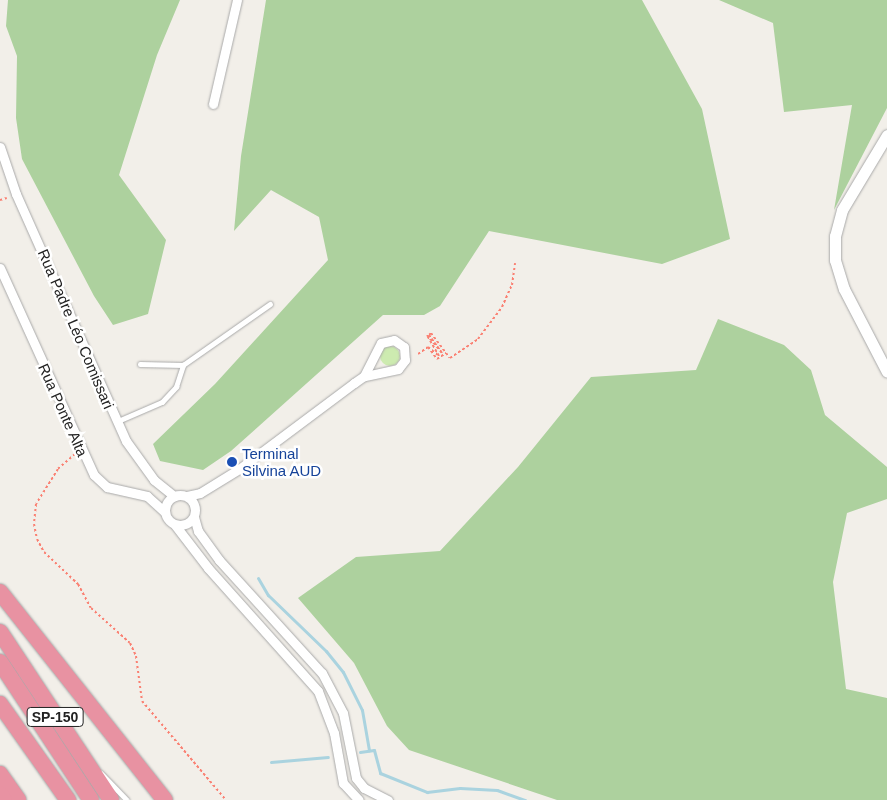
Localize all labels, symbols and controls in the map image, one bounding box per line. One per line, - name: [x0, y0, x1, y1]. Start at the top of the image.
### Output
- street label: Rua Padre Léo Comissari: [34, 246, 118, 412]
- street label: Rua Ponte Alta: [34, 360, 92, 460]
- place label: Terminal Silvina AUD: [242, 444, 322, 479]
- marker: Terminal Silvina AUD: [226, 456, 238, 468]
- road number: SP-150: [26, 706, 84, 729]

